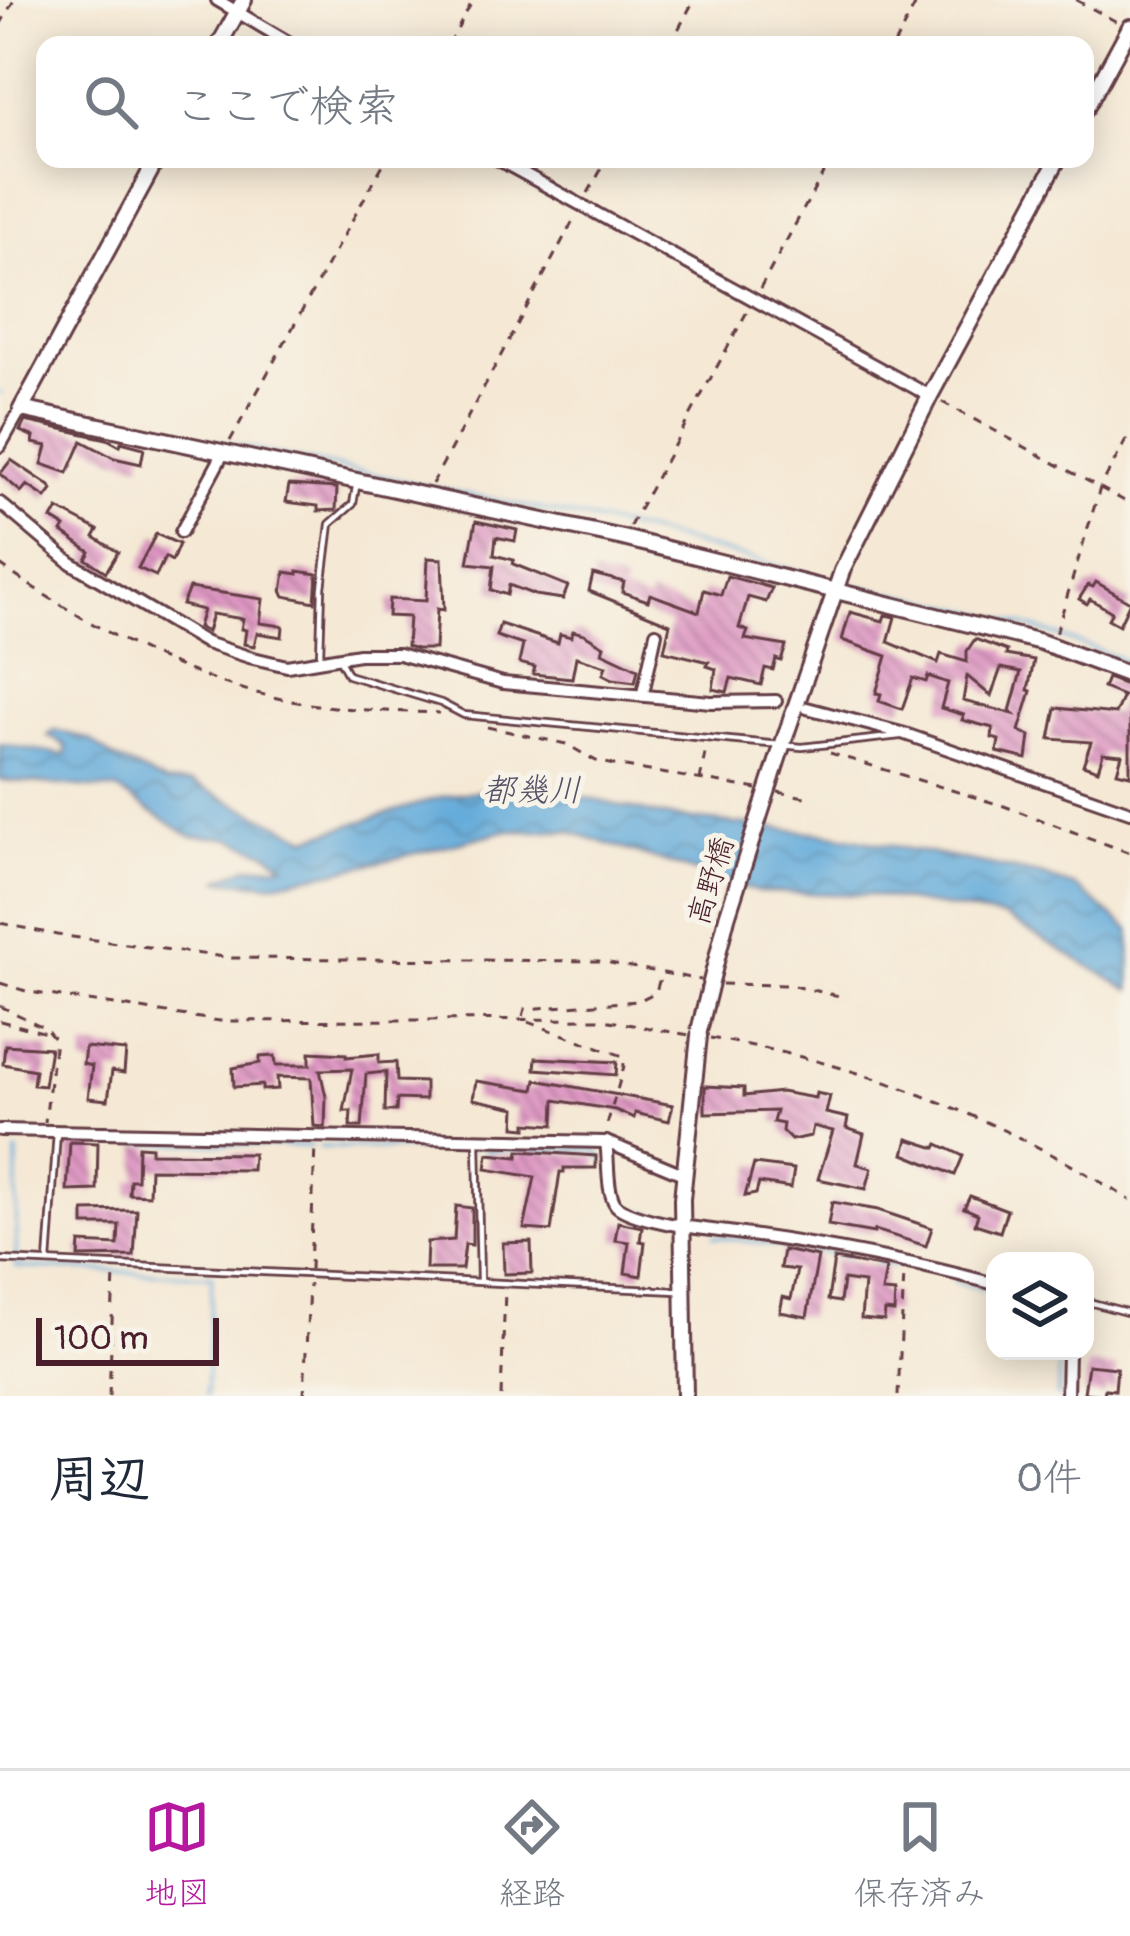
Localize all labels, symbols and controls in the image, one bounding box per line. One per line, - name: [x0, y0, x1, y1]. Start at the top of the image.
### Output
- search box: [36, 36, 1094, 168]
- icon: search: [78, 69, 144, 135]
- text: ここで検索: [174, 79, 399, 135]
- water label: 都幾川: [483, 770, 582, 811]
- street label: 高野橋: [680, 833, 742, 929]
- map controls: [986, 1252, 1094, 1360]
- button: layers: [986, 1252, 1094, 1360]
- scale bar: [36, 1312, 219, 1365]
- text: 100 m: [54, 1318, 148, 1359]
- text: 周辺: [48, 1448, 150, 1512]
- text: 0件: [1016, 1454, 1082, 1503]
- tab: 地図: [144, 1794, 210, 1914]
- tab: 経路: [499, 1794, 565, 1914]
- tab: 保存済み: [854, 1794, 986, 1914]

